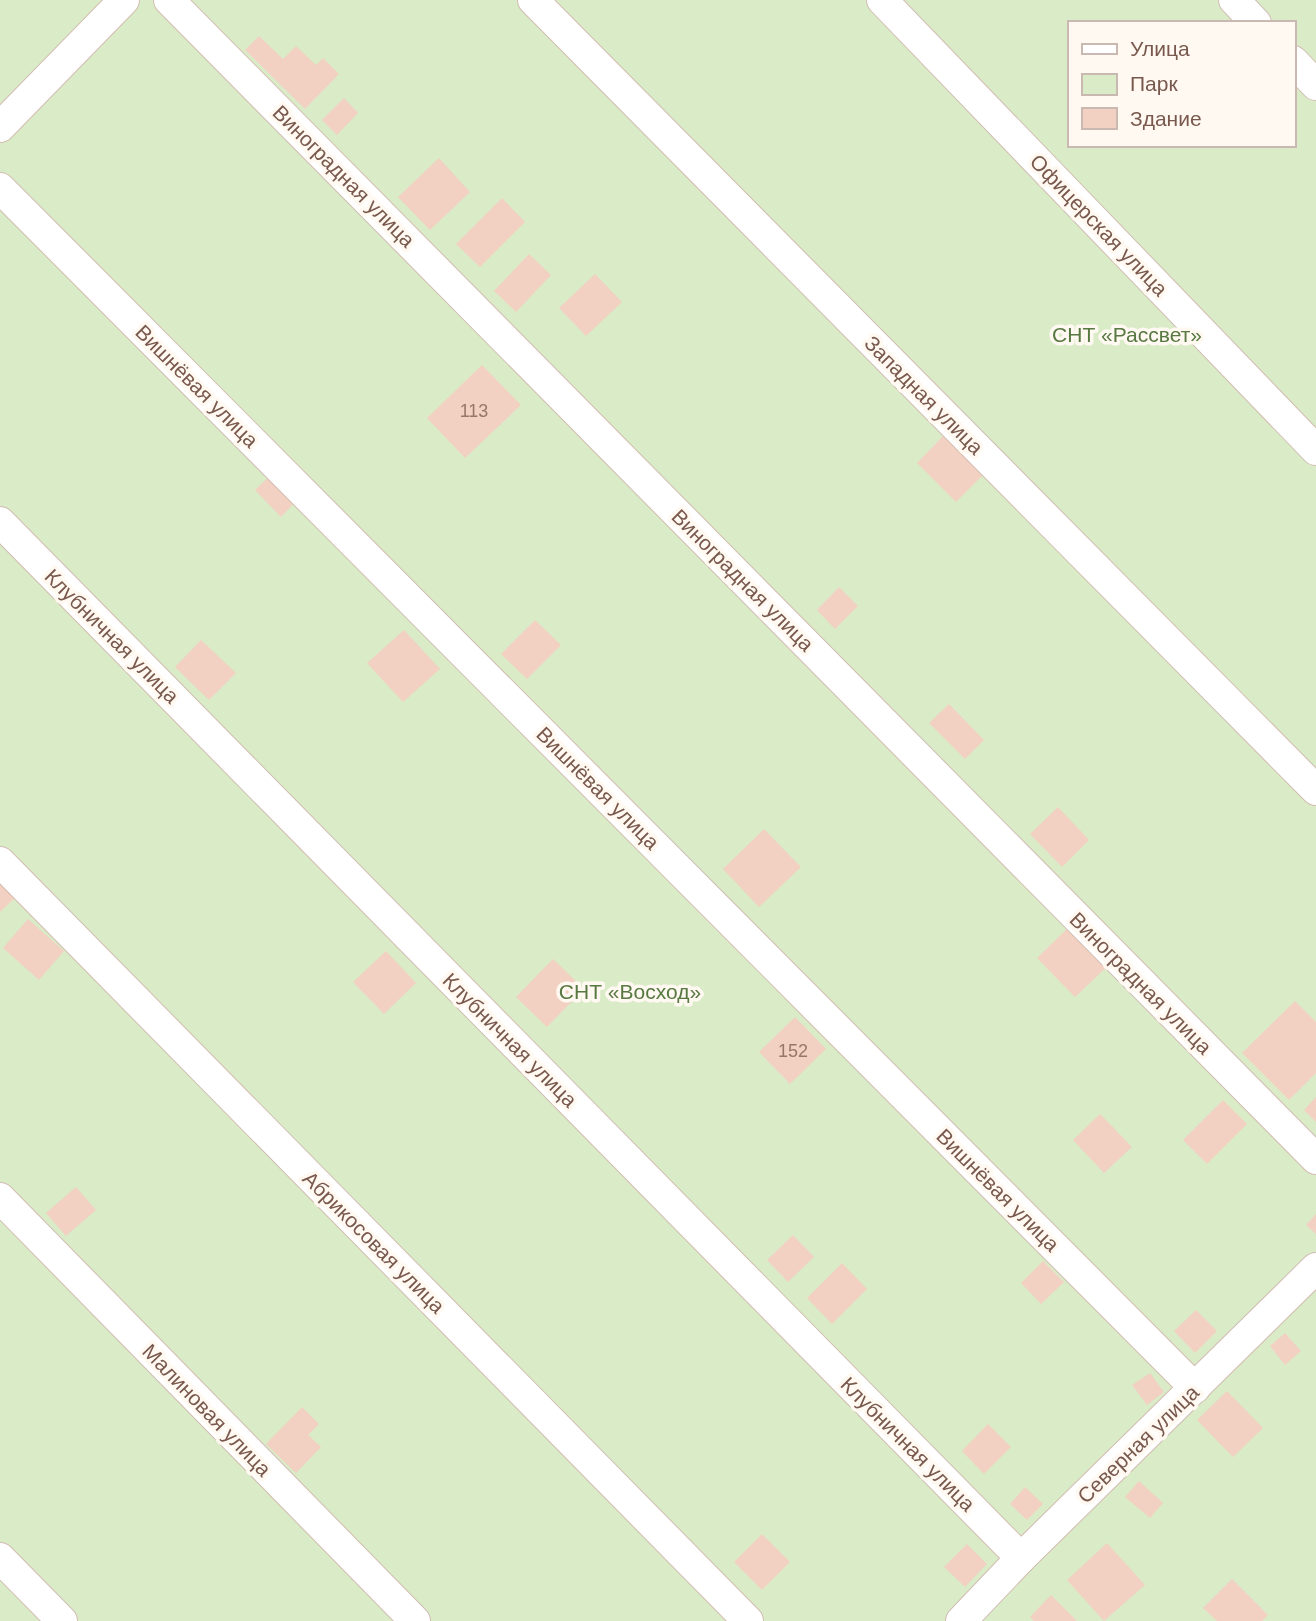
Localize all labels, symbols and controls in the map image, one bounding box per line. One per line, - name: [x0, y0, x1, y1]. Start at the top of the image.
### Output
- legend: [1068, 21, 1295, 147]
- text: Улица: [1130, 37, 1190, 60]
- text: Парк: [1130, 72, 1178, 95]
- street label: Виноградная улица: [269, 101, 420, 252]
- text: Здание: [1130, 107, 1202, 130]
- street label: Офицерская улица: [1026, 150, 1173, 301]
- street label: Вишнёвая улица: [131, 320, 263, 452]
- park label: СНТ «Рассвет»: [1052, 323, 1202, 346]
- street label: Западная улица: [860, 331, 988, 459]
- house number: 113: [460, 401, 488, 421]
- street label: Виноградная улица: [668, 505, 819, 656]
- street label: Клубничная улица: [40, 564, 184, 708]
- street label: Вишнёвая улица: [532, 722, 664, 854]
- street label: Виноградная улица: [1066, 908, 1217, 1059]
- street label: Клубничная улица: [438, 968, 582, 1112]
- park label: СНТ «Восход»: [559, 980, 701, 1003]
- house number: 152: [778, 1041, 808, 1061]
- street label: Вишнёвая улица: [932, 1124, 1064, 1256]
- street label: Абрикосовая улица: [299, 1167, 450, 1318]
- street label: Малиновая улица: [138, 1339, 276, 1481]
- street label: Клубничная улица: [836, 1372, 980, 1516]
- street label: Северная улица: [1073, 1380, 1204, 1508]

